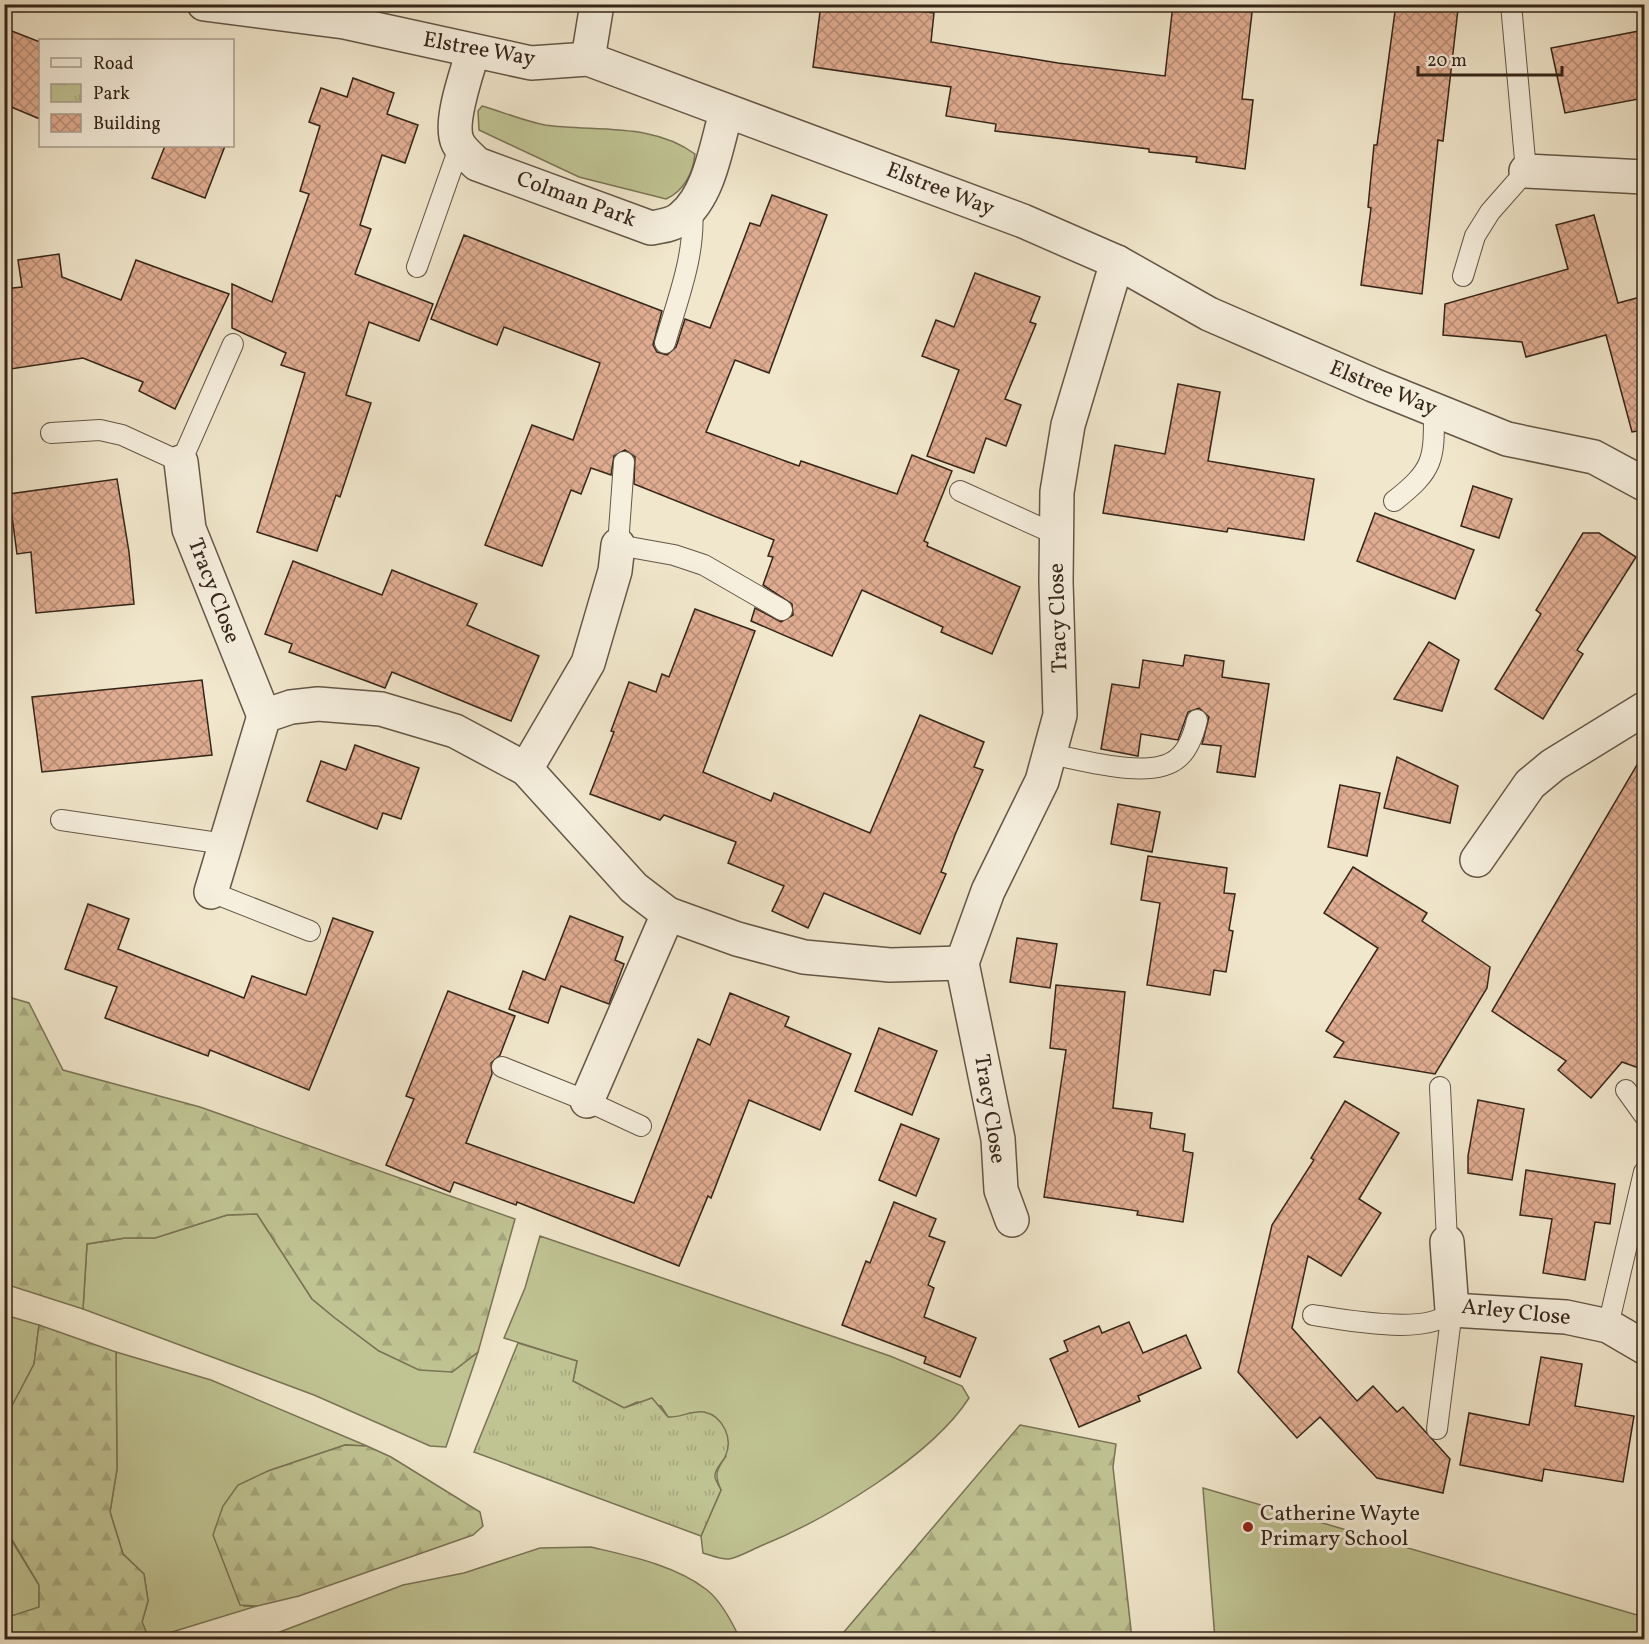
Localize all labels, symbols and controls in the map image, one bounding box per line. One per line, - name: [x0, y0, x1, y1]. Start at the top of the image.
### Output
- street label: Elstree Way: [420, 25, 538, 75]
- legend: [39, 39, 234, 147]
- scale bar: [1418, 39, 1562, 77]
- text: 20 m: [1427, 49, 1467, 74]
- text: Road: [93, 52, 134, 77]
- text: Park: [93, 82, 130, 107]
- text: Building: [93, 112, 161, 137]
- street label: Elstree Way: [881, 155, 999, 225]
- street label: Colman Park: [512, 164, 640, 236]
- street label: Elstree Way: [1325, 353, 1442, 425]
- street label: Tracy Close: [179, 534, 247, 648]
- street label: Tracy Close: [1042, 562, 1076, 674]
- street label: Tracy Close: [965, 1052, 1013, 1166]
- street label: Arley Close: [1460, 1292, 1572, 1334]
- place label: Catherine Wayte Primary School: [1260, 1499, 1420, 1555]
- marker: Catherine Wayte Primary School: [1241, 1520, 1255, 1534]

